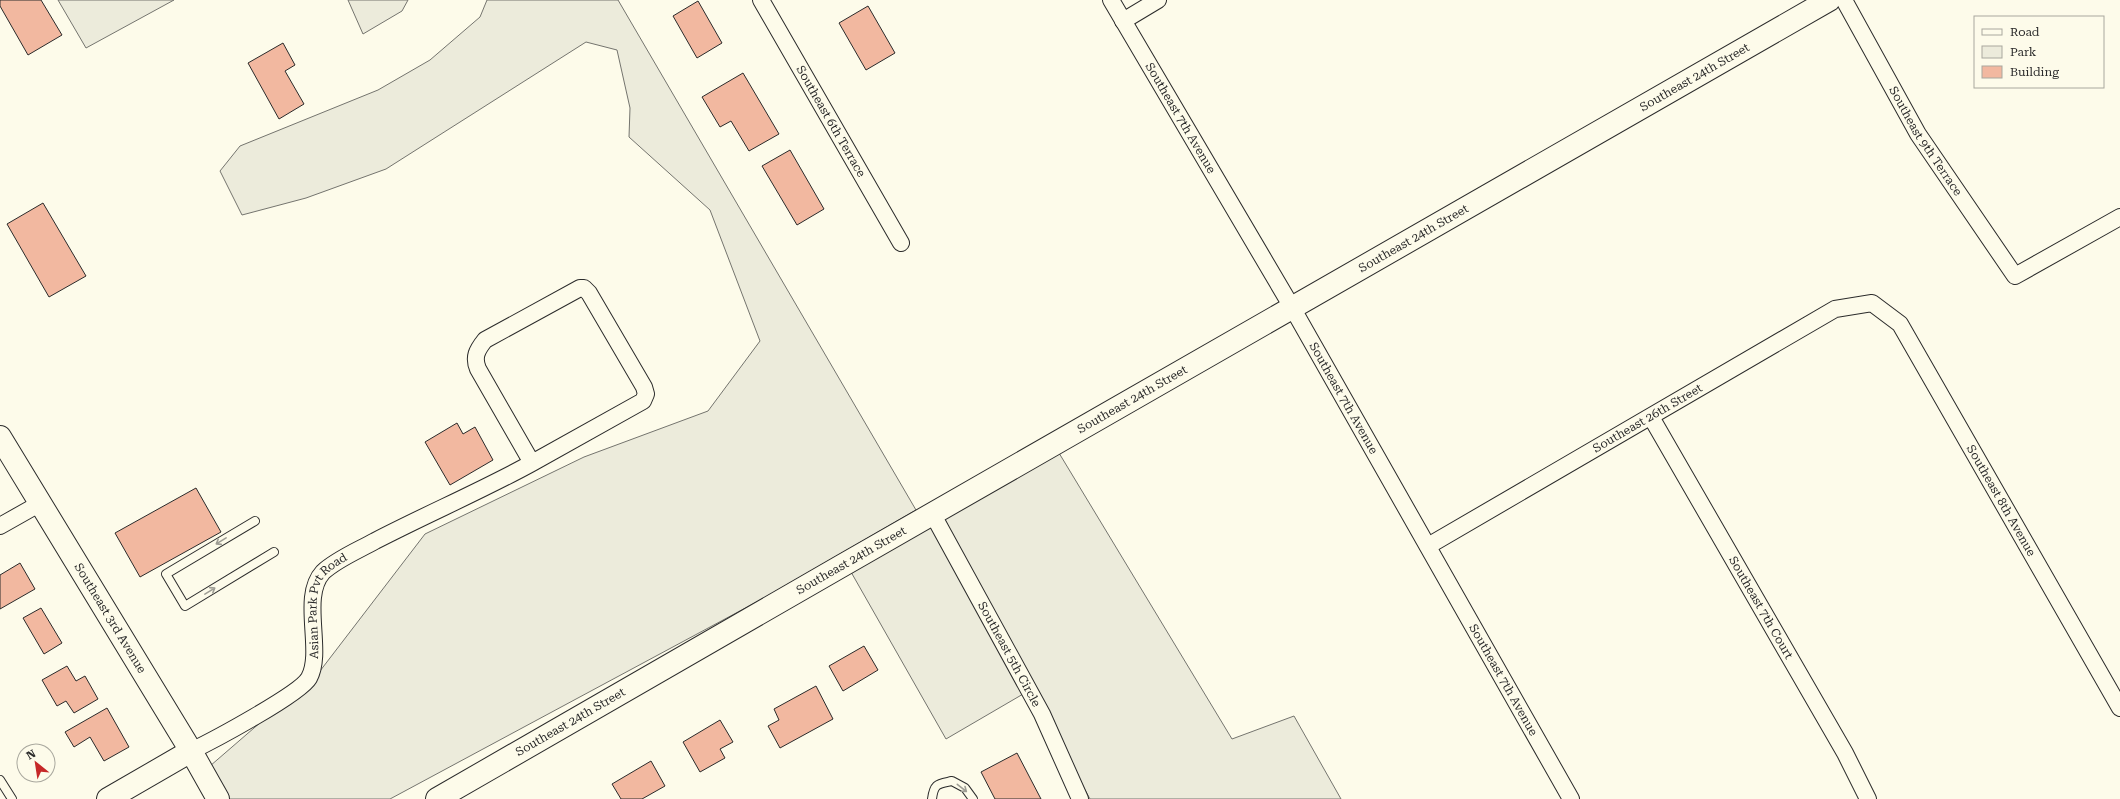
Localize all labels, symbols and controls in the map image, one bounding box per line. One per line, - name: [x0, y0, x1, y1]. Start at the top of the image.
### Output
- legend: [1974, 16, 2104, 88]
- text: Road: [2010, 25, 2040, 39]
- street label: Southeast 24th Street: [1637, 40, 1752, 114]
- text: Park: [2010, 45, 2037, 59]
- street label: Southeast 7th Avenue: [1142, 60, 1219, 176]
- street label: Southeast 6th Terrace: [793, 63, 869, 180]
- text: Building: [2010, 65, 2059, 79]
- street label: Southeast 9th Terrace: [1886, 84, 1965, 199]
- street label: Southeast 24th Street: [1356, 201, 1471, 275]
- street label: Southeast 7th Avenue: [1306, 340, 1381, 457]
- street label: Southeast 24th Street: [1075, 362, 1190, 436]
- street label: Southeast 26th Street: [1590, 381, 1705, 456]
- street label: Southeast 8th Avenue: [1964, 442, 2039, 559]
- street label: Southeast 24th Street: [794, 523, 909, 597]
- one-way arrow: [216, 537, 227, 545]
- street label: Asian Park Pvt Road: [305, 550, 350, 659]
- street label: Southeast 7th Court: [1726, 554, 1796, 662]
- street label: Southeast 3rd Avenue: [71, 560, 149, 676]
- one-way arrow: [204, 586, 216, 594]
- street label: Southeast 5th Circle: [975, 599, 1044, 709]
- street label: Southeast 7th Avenue: [1466, 622, 1541, 739]
- street label: Southeast 24th Street: [513, 685, 628, 759]
- north arrow: [16, 743, 56, 783]
- text: N: [24, 747, 39, 763]
- one-way arrow: [957, 783, 968, 792]

